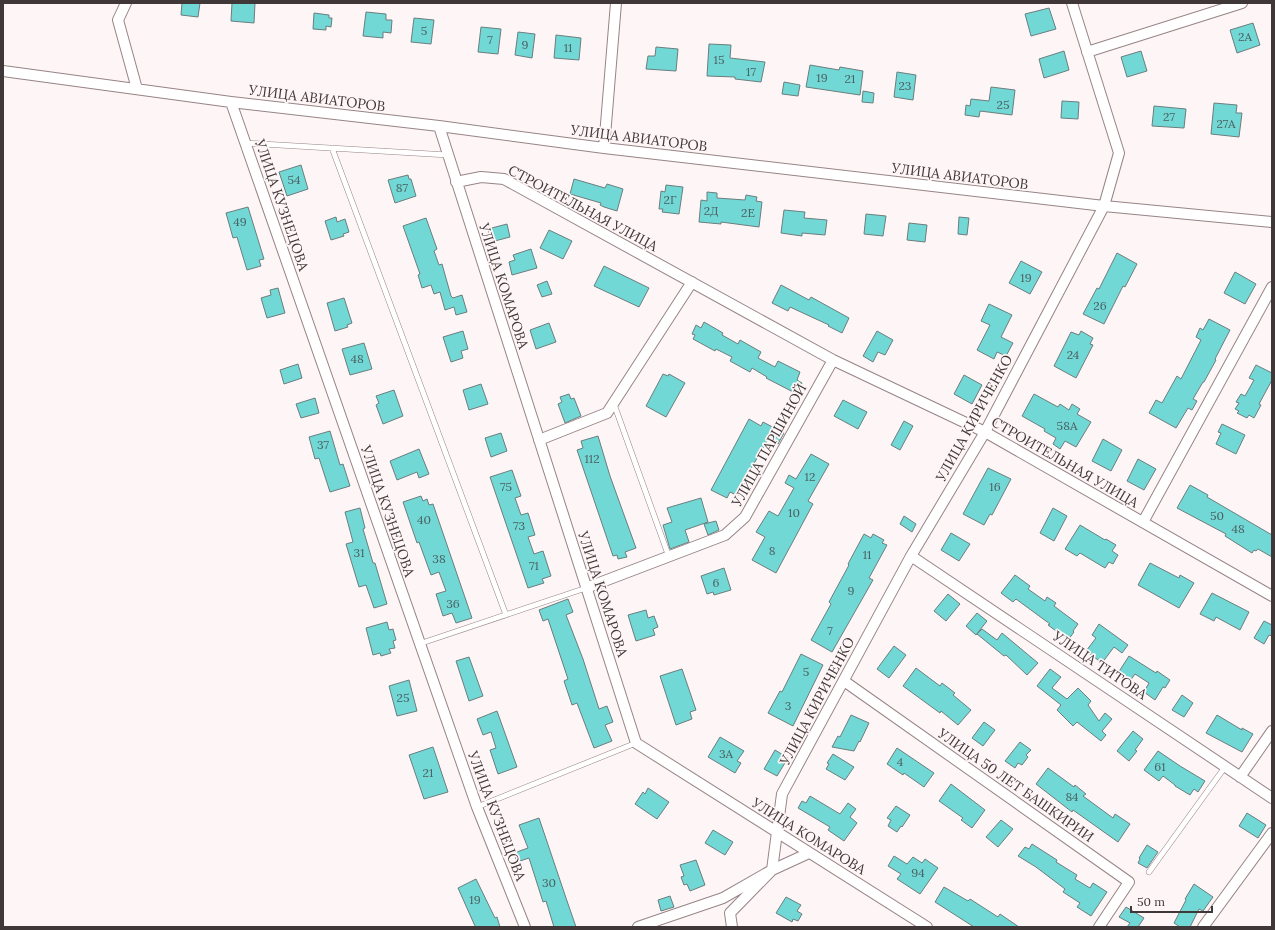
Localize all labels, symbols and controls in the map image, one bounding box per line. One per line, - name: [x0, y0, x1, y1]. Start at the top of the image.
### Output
- house number: 5: [421, 23, 427, 38]
- house number: 2А: [1238, 29, 1252, 44]
- house number: 7: [487, 32, 493, 47]
- house number: 9: [522, 37, 529, 52]
- house number: 11: [564, 40, 572, 55]
- house number: 15: [714, 52, 724, 67]
- house number: 17: [746, 64, 756, 79]
- house number: 19: [816, 70, 828, 85]
- house number: 21: [845, 71, 855, 86]
- house number: 23: [899, 78, 912, 93]
- street label: УЛИЦА АВИАТОРОВ: [247, 81, 387, 115]
- house number: 25: [997, 97, 1009, 112]
- house number: 27: [1163, 109, 1175, 124]
- house number: 27А: [1216, 116, 1236, 131]
- street label: УЛИЦА АВИАТОРОВ: [569, 121, 709, 155]
- street label: УЛИЦА КУЗНЕЦОВА: [251, 136, 313, 273]
- street label: УЛИЦА АВИАТОРОВ: [890, 159, 1030, 193]
- street label: СТРОИТЕЛЬНАЯ УЛИЦА: [505, 161, 661, 255]
- house number: 54: [287, 172, 301, 187]
- house number: 87: [396, 180, 409, 195]
- house number: 2Г: [663, 192, 677, 207]
- house number: 2Д: [704, 203, 718, 218]
- house number: 2Е: [741, 205, 755, 220]
- house number: 49: [233, 214, 247, 229]
- street label: УЛИЦА КОМАРОВА: [475, 220, 533, 351]
- house number: 19: [1020, 270, 1032, 285]
- house number: 26: [1093, 298, 1107, 313]
- house number: 24: [1067, 347, 1080, 362]
- house number: 48: [350, 351, 364, 366]
- street label: УЛИЦА КИРИЧЕНКО: [931, 351, 1016, 485]
- street label: УЛИЦА ПАРШИНОЙ: [727, 380, 810, 511]
- street label: СТРОИТЕЛЬНАЯ УЛИЦА: [988, 413, 1142, 512]
- house number: 58А: [1057, 418, 1078, 433]
- house number: 37: [317, 437, 329, 452]
- street label: УЛИЦА КУЗНЕЦОВА: [357, 442, 419, 579]
- house number: 112: [584, 451, 600, 466]
- house number: 12: [805, 469, 815, 484]
- house number: 75: [500, 479, 512, 494]
- house number: 16: [989, 479, 1001, 494]
- house number: 10: [788, 505, 800, 520]
- house number: 50: [1210, 508, 1224, 523]
- house number: 40: [417, 512, 431, 527]
- house number: 73: [513, 518, 525, 533]
- house number: 48: [1231, 521, 1245, 536]
- street label: УЛИЦА КОМАРОВА: [574, 528, 632, 659]
- house number: 8: [769, 543, 776, 558]
- house number: 31: [353, 545, 365, 560]
- house number: 11: [863, 547, 871, 562]
- house number: 38: [432, 551, 446, 566]
- house number: 71: [529, 558, 539, 573]
- house number: 6: [713, 575, 720, 590]
- house number: 9: [848, 583, 855, 598]
- house number: 36: [446, 596, 460, 611]
- house number: 7: [827, 623, 833, 638]
- street label: УЛИЦА ТИТОВА: [1049, 626, 1151, 703]
- street label: УЛИЦА КИРИЧЕНКО: [775, 634, 858, 769]
- house number: 5: [803, 664, 809, 679]
- house number: 25: [397, 690, 409, 705]
- house number: 3: [785, 698, 792, 713]
- street label: УЛИЦА 50 ЛЕТ БАШКИРИИ: [934, 724, 1097, 846]
- house number: 3А: [719, 746, 734, 761]
- street label: УЛИЦА КУЗНЕЦОВА: [464, 748, 530, 884]
- house number: 4: [897, 754, 904, 769]
- house number: 61: [1154, 759, 1166, 774]
- house number: 21: [423, 765, 433, 780]
- house number: 84: [1065, 789, 1079, 804]
- street label: УЛИЦА КОМАРОВА: [748, 793, 870, 879]
- house number: 94: [911, 865, 925, 880]
- house number: 30: [542, 875, 556, 890]
- scale bar: [1131, 888, 1212, 914]
- house number: 19: [469, 892, 481, 907]
- text: 50 m: [1137, 894, 1165, 909]

